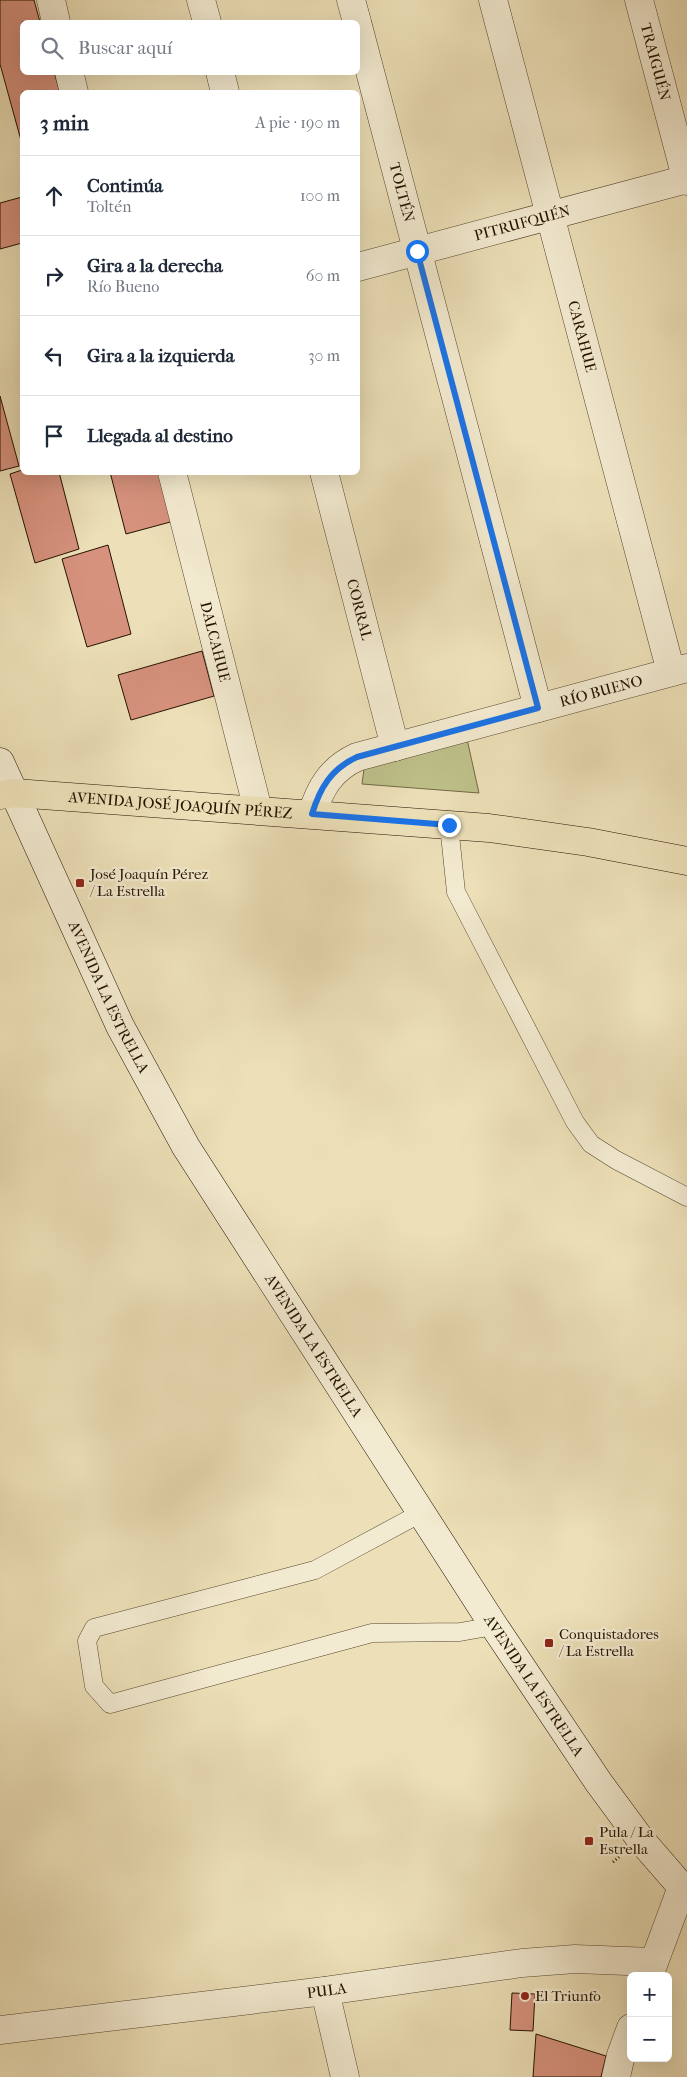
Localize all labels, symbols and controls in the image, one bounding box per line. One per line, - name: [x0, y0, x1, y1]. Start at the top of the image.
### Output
- search box: [20, 20, 360, 75]
- street label: TRAIGUÉN: [637, 21, 674, 103]
- icon: search: [38, 34, 66, 62]
- text: Buscar aquí: [78, 37, 172, 59]
- text: 3 min: [40, 111, 89, 135]
- text: A pie · 190 m: [255, 113, 340, 132]
- street label: TOLTÉN: [385, 161, 419, 225]
- text: Continúa: [87, 175, 163, 197]
- icon: ahead: [40, 182, 68, 210]
- text: 100 m: [300, 186, 340, 205]
- text: Toltén: [87, 197, 132, 216]
- street label: PITRUFQUÉN: [472, 201, 573, 245]
- route start: [406, 240, 429, 263]
- text: Gira a la derecha: [87, 255, 223, 277]
- icon: right: [40, 262, 68, 290]
- text: 60 m: [306, 266, 340, 285]
- text: Río Bueno: [87, 277, 159, 296]
- street label: CARAHUE: [564, 299, 600, 374]
- icon: left: [40, 342, 68, 370]
- text: Gira a la izquierda: [87, 345, 234, 367]
- text: 30 m: [308, 346, 340, 365]
- icon: arrive: [40, 422, 68, 450]
- text: Llegada al destino: [87, 425, 233, 447]
- street label: CORRAL: [343, 577, 376, 642]
- street label: DALCAHUE: [196, 599, 234, 684]
- street label: RÍO BUENO: [558, 671, 645, 711]
- street label: AVENIDA JOSÉ JOAQUÍN PÉREZ: [67, 788, 293, 822]
- route end: [438, 814, 461, 837]
- place label: José Joaquín Pérez / La Estrella: [89, 865, 208, 900]
- marker: José Joaquín Pérez / La Estrella: [74, 877, 86, 889]
- street label: AVENIDA LA ESTRELLA: [64, 917, 153, 1076]
- street label: AVENIDA LA ESTRELLA: [261, 1270, 366, 1421]
- street label: AVENIDA LA ESTRELLA: [480, 1611, 588, 1760]
- place label: Conquistadores / La Estrella: [558, 1625, 659, 1660]
- marker: Conquistadores / La Estrella: [543, 1637, 555, 1649]
- place label: Pula / La Estrella: [599, 1823, 655, 1858]
- marker: Pula / La Estrella: [583, 1835, 595, 1847]
- map controls: [627, 1972, 672, 2062]
- button: +: [627, 1972, 672, 2017]
- street label: PULA: [306, 1979, 348, 2002]
- place label: El Triunfo: [535, 1987, 601, 2005]
- marker: El Triunfo: [519, 1990, 531, 2002]
- button: −: [627, 2017, 672, 2062]

